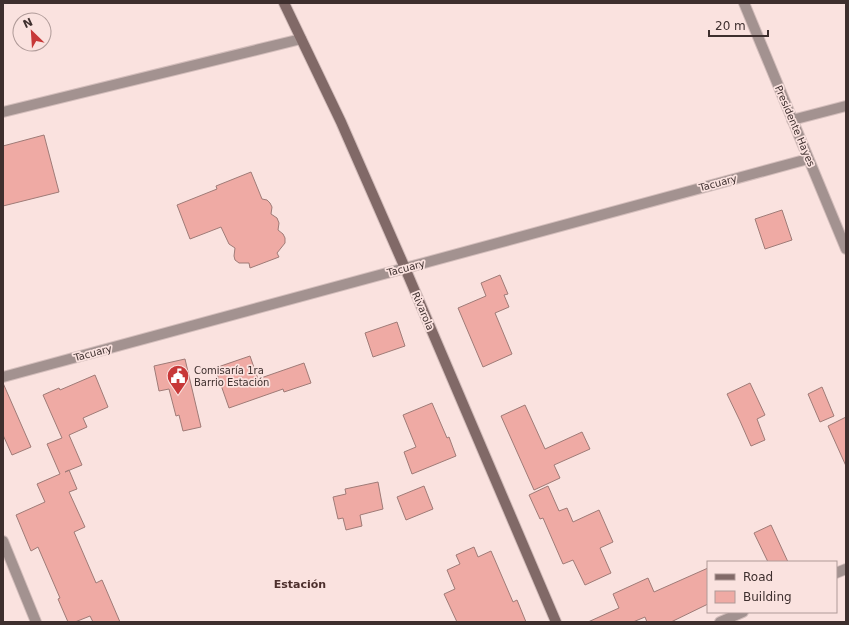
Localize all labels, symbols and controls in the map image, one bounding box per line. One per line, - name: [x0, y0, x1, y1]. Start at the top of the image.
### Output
- north arrow: [12, 12, 52, 52]
- scale bar: [709, 12, 768, 38]
- text: N: [21, 16, 35, 31]
- text: 20 m: [715, 19, 746, 33]
- street label: Presidente Hayes: [773, 84, 817, 168]
- street label: Tacuary: [697, 173, 738, 194]
- street label: Tacuary: [385, 258, 426, 279]
- street label: Rivarola: [410, 290, 436, 332]
- street label: Tacuary: [72, 343, 113, 364]
- public building icon: Comisaría 1ra Barrio Estación: [165, 363, 191, 396]
- place label: Comisaría 1ra Barrio Estación: [194, 365, 269, 388]
- legend: [707, 561, 837, 613]
- text: Road: [743, 570, 773, 584]
- district label: Estación: [274, 578, 326, 591]
- text: Building: [743, 590, 792, 604]

